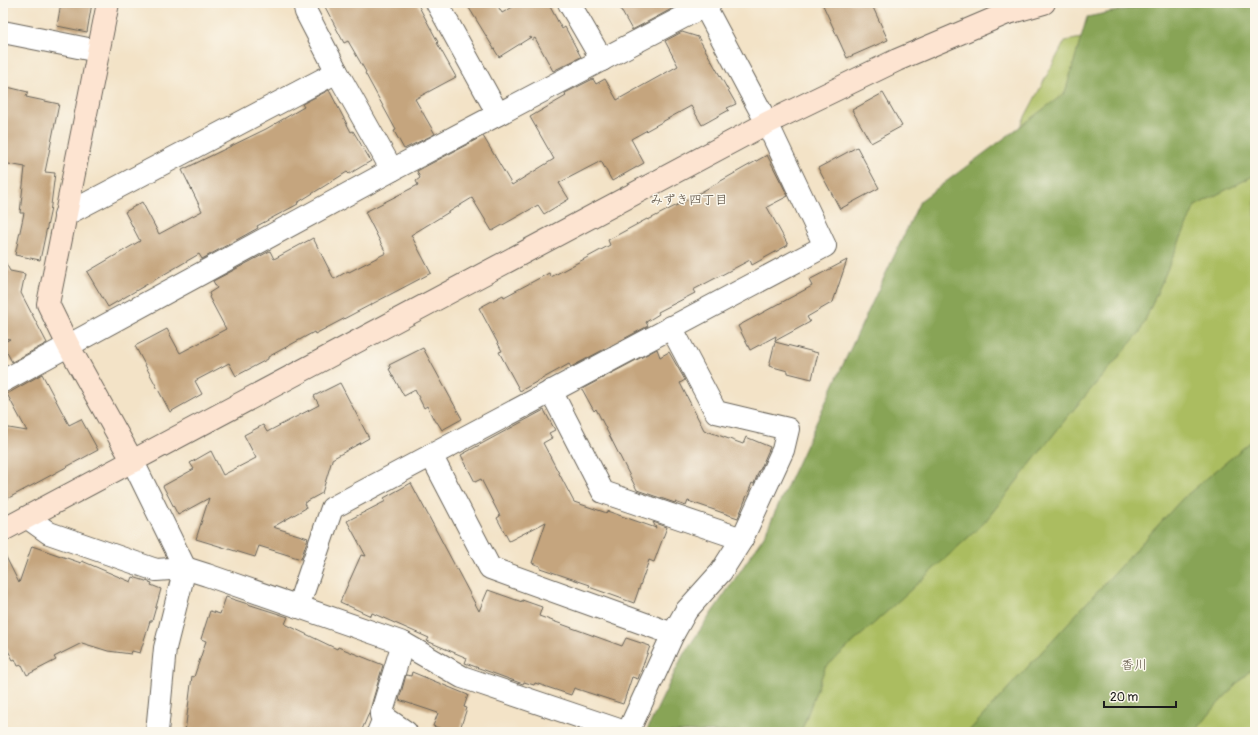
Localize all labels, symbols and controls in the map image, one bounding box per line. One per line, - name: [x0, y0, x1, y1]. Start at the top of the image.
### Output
- district label: みずき四丁目: [650, 192, 728, 208]
- district label: 香川: [1121, 657, 1147, 673]
- scale bar: [1104, 683, 1176, 709]
- text: 20 m: [1110, 690, 1139, 705]

